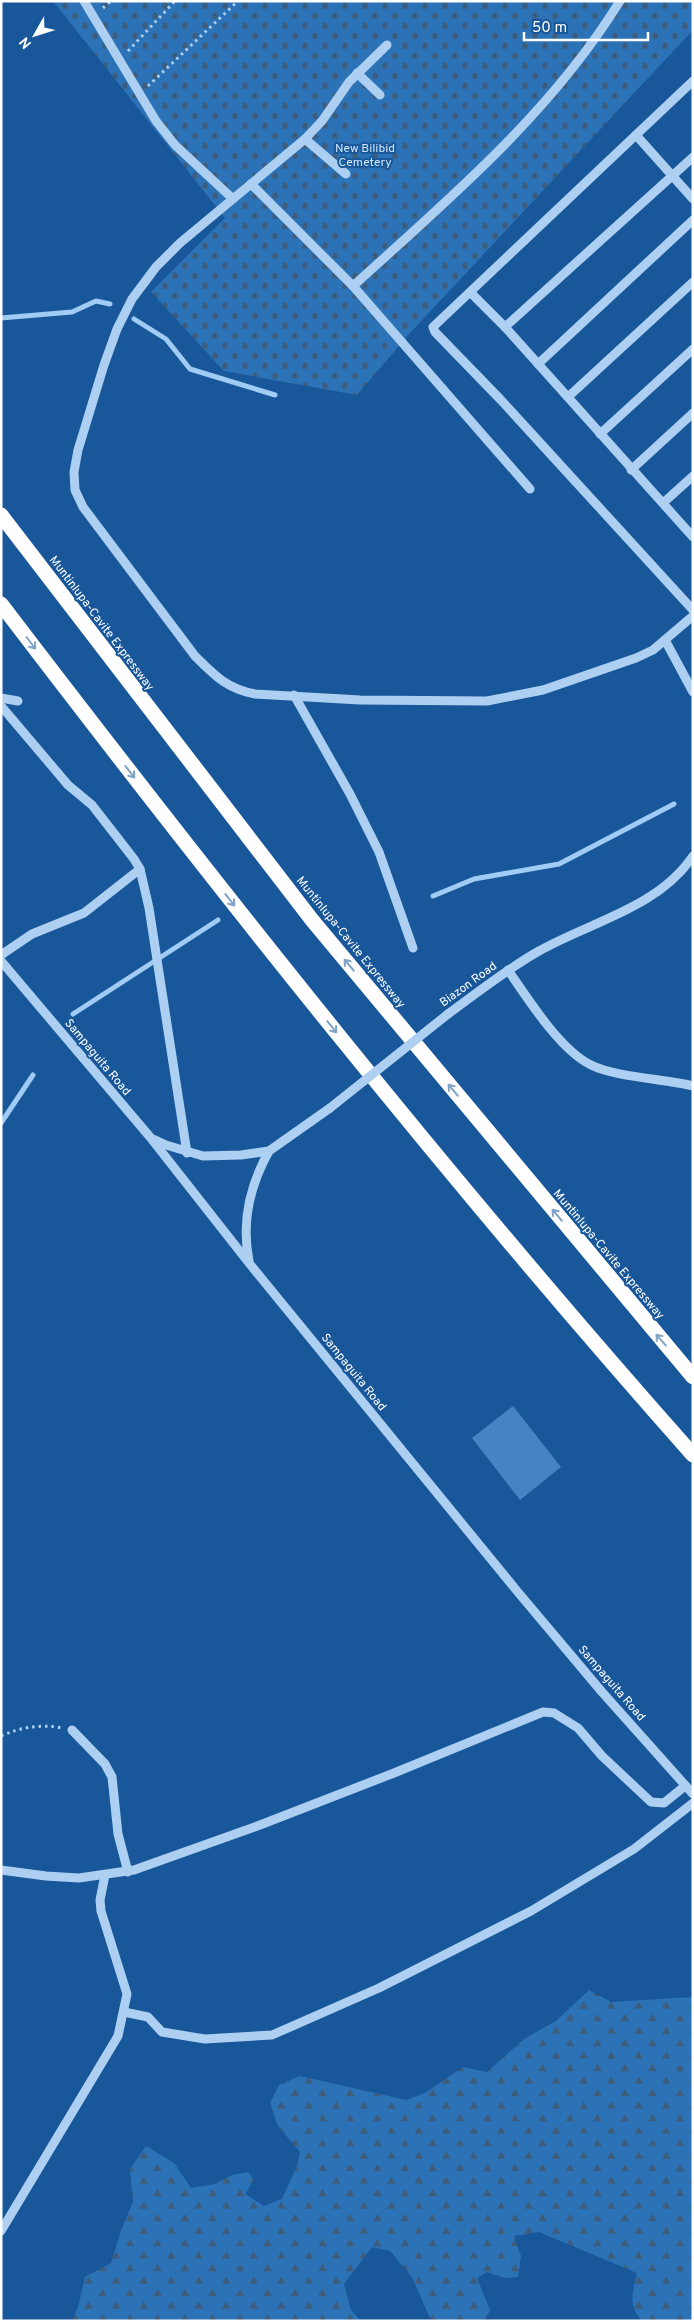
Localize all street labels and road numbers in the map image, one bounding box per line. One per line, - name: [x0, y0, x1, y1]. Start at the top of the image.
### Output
- street label: Muntinlupa-Cavite Expressway: [45, 553, 157, 694]
- street label: Muntinlupa-Cavite Expressway: [292, 873, 408, 1012]
- street label: Biazon Road: [437, 959, 500, 1011]
- street label: Sampaguita Road: [60, 1016, 134, 1099]
- street label: Muntinlupa-Cavite Expressway: [549, 1186, 667, 1323]
- street label: Sampaguita Road: [317, 1331, 389, 1415]
- street label: Sampaguita Road: [574, 1642, 649, 1725]

